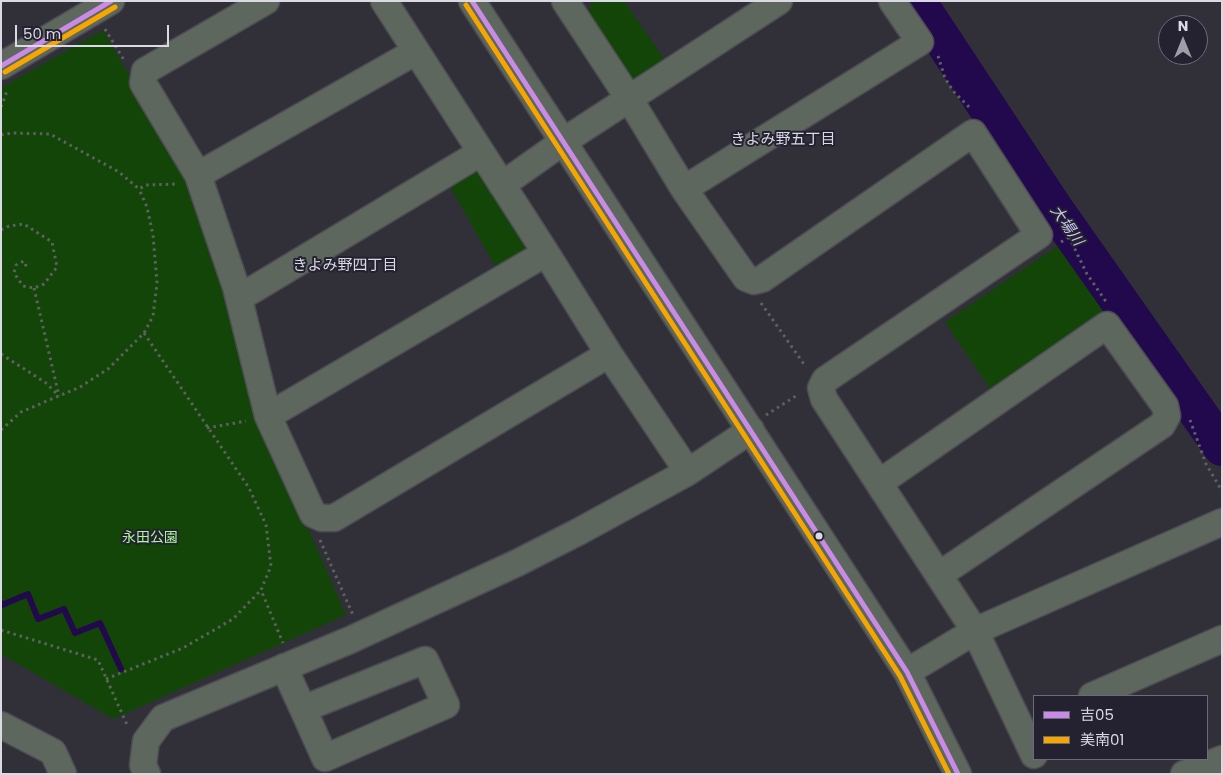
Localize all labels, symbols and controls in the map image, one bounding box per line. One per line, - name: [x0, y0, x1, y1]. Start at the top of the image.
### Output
- scale bar: [18, 15, 171, 47]
- north arrow: [1158, 15, 1208, 65]
- text: N: [1178, 16, 1188, 36]
- text: 50 m: [23, 23, 61, 44]
- district label: きよみ野五丁目: [731, 131, 835, 149]
- water label: 大場川: [1046, 202, 1086, 250]
- district label: きよみ野四丁目: [293, 257, 397, 275]
- park label: 永田公園: [122, 530, 178, 546]
- unlabelled marker: [814, 531, 824, 541]
- legend: [1033, 695, 1208, 760]
- text: 吉05: [1080, 704, 1114, 725]
- text: 美南01: [1080, 729, 1124, 750]

